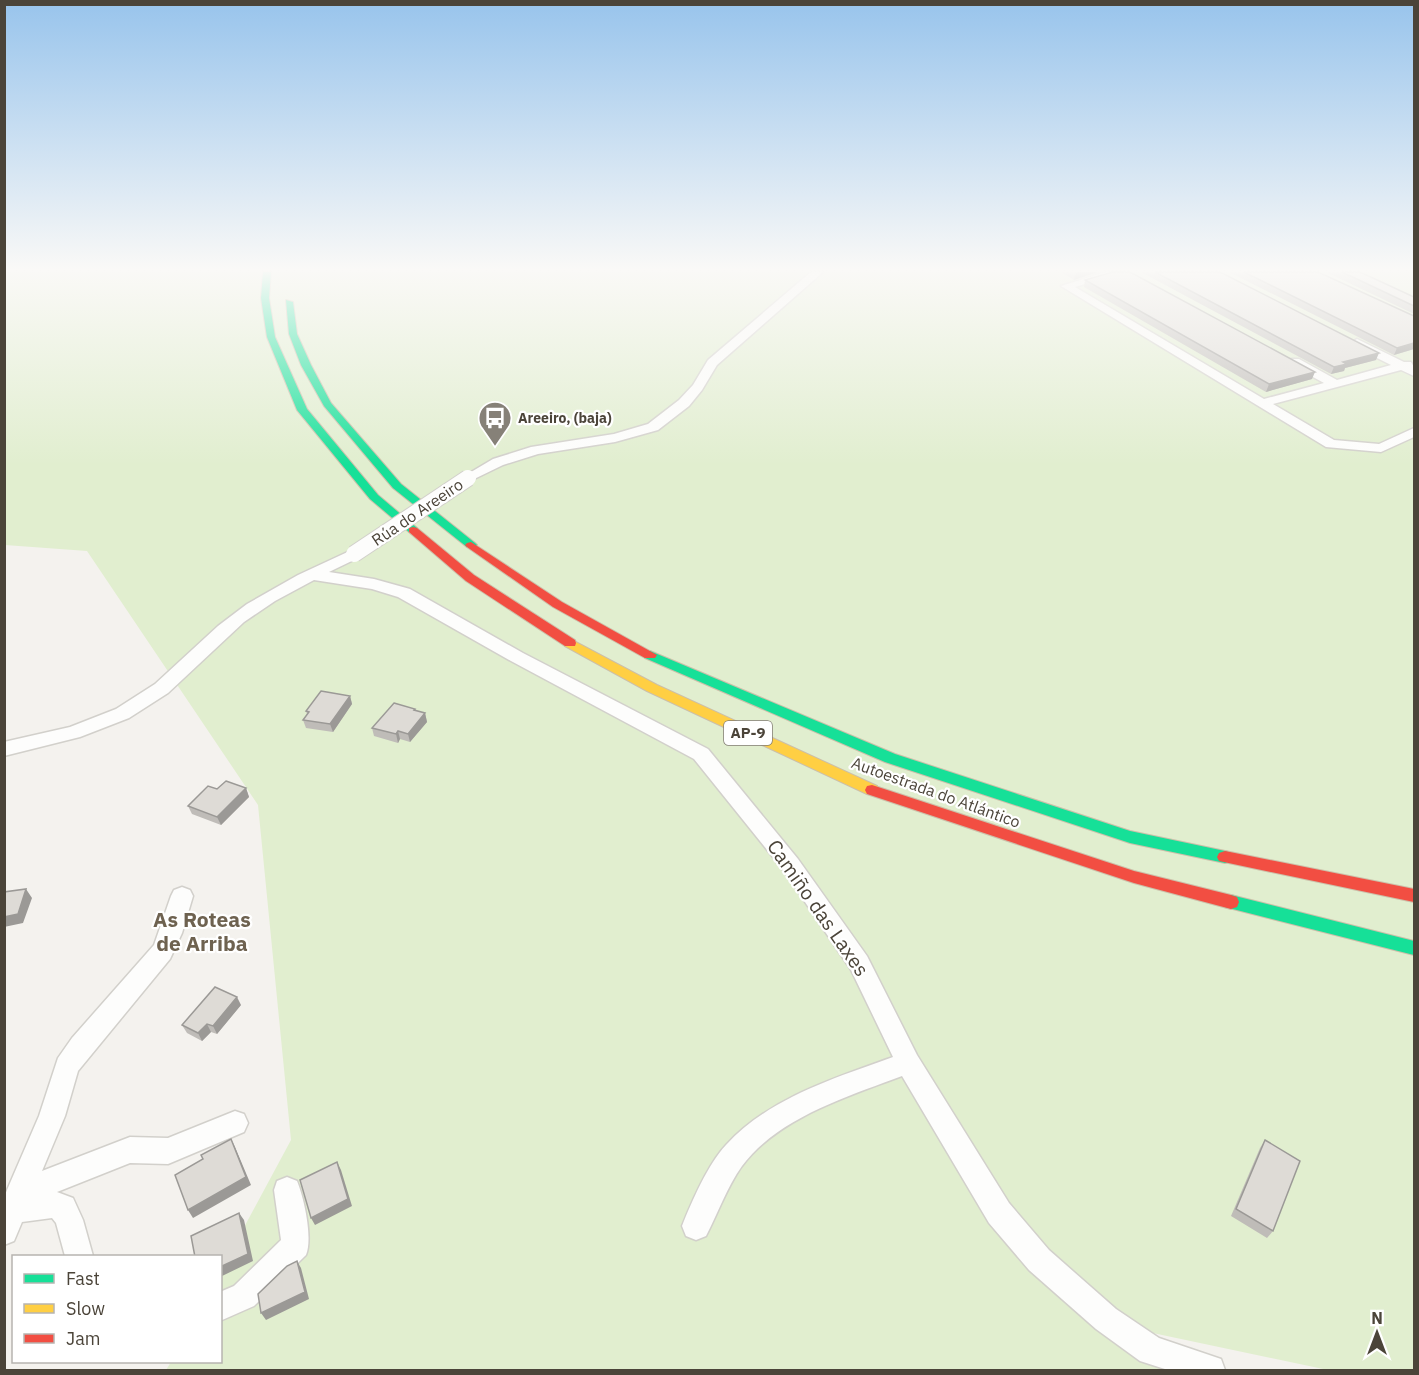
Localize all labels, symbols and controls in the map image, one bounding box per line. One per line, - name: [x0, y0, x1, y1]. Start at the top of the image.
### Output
- bus stop icon: Areeiro, (baja): [477, 400, 513, 447]
- place label: Areeiro, (baja): [518, 409, 612, 427]
- street label: Rúa do Areeiro: [367, 474, 467, 550]
- road number: AP-9: [724, 721, 772, 745]
- street label: Autoestrada do Atlántico: [849, 752, 1023, 832]
- street label: Camiño das Laxes: [761, 834, 876, 981]
- district label: As Roteas de Arriba: [153, 905, 251, 957]
- legend: [12, 1255, 222, 1363]
- text: Fast: [66, 1267, 100, 1290]
- text: Slow: [66, 1297, 105, 1320]
- north arrow: [1347, 1303, 1407, 1363]
- text: N: [1371, 1308, 1383, 1328]
- text: Jam: [66, 1327, 101, 1350]

